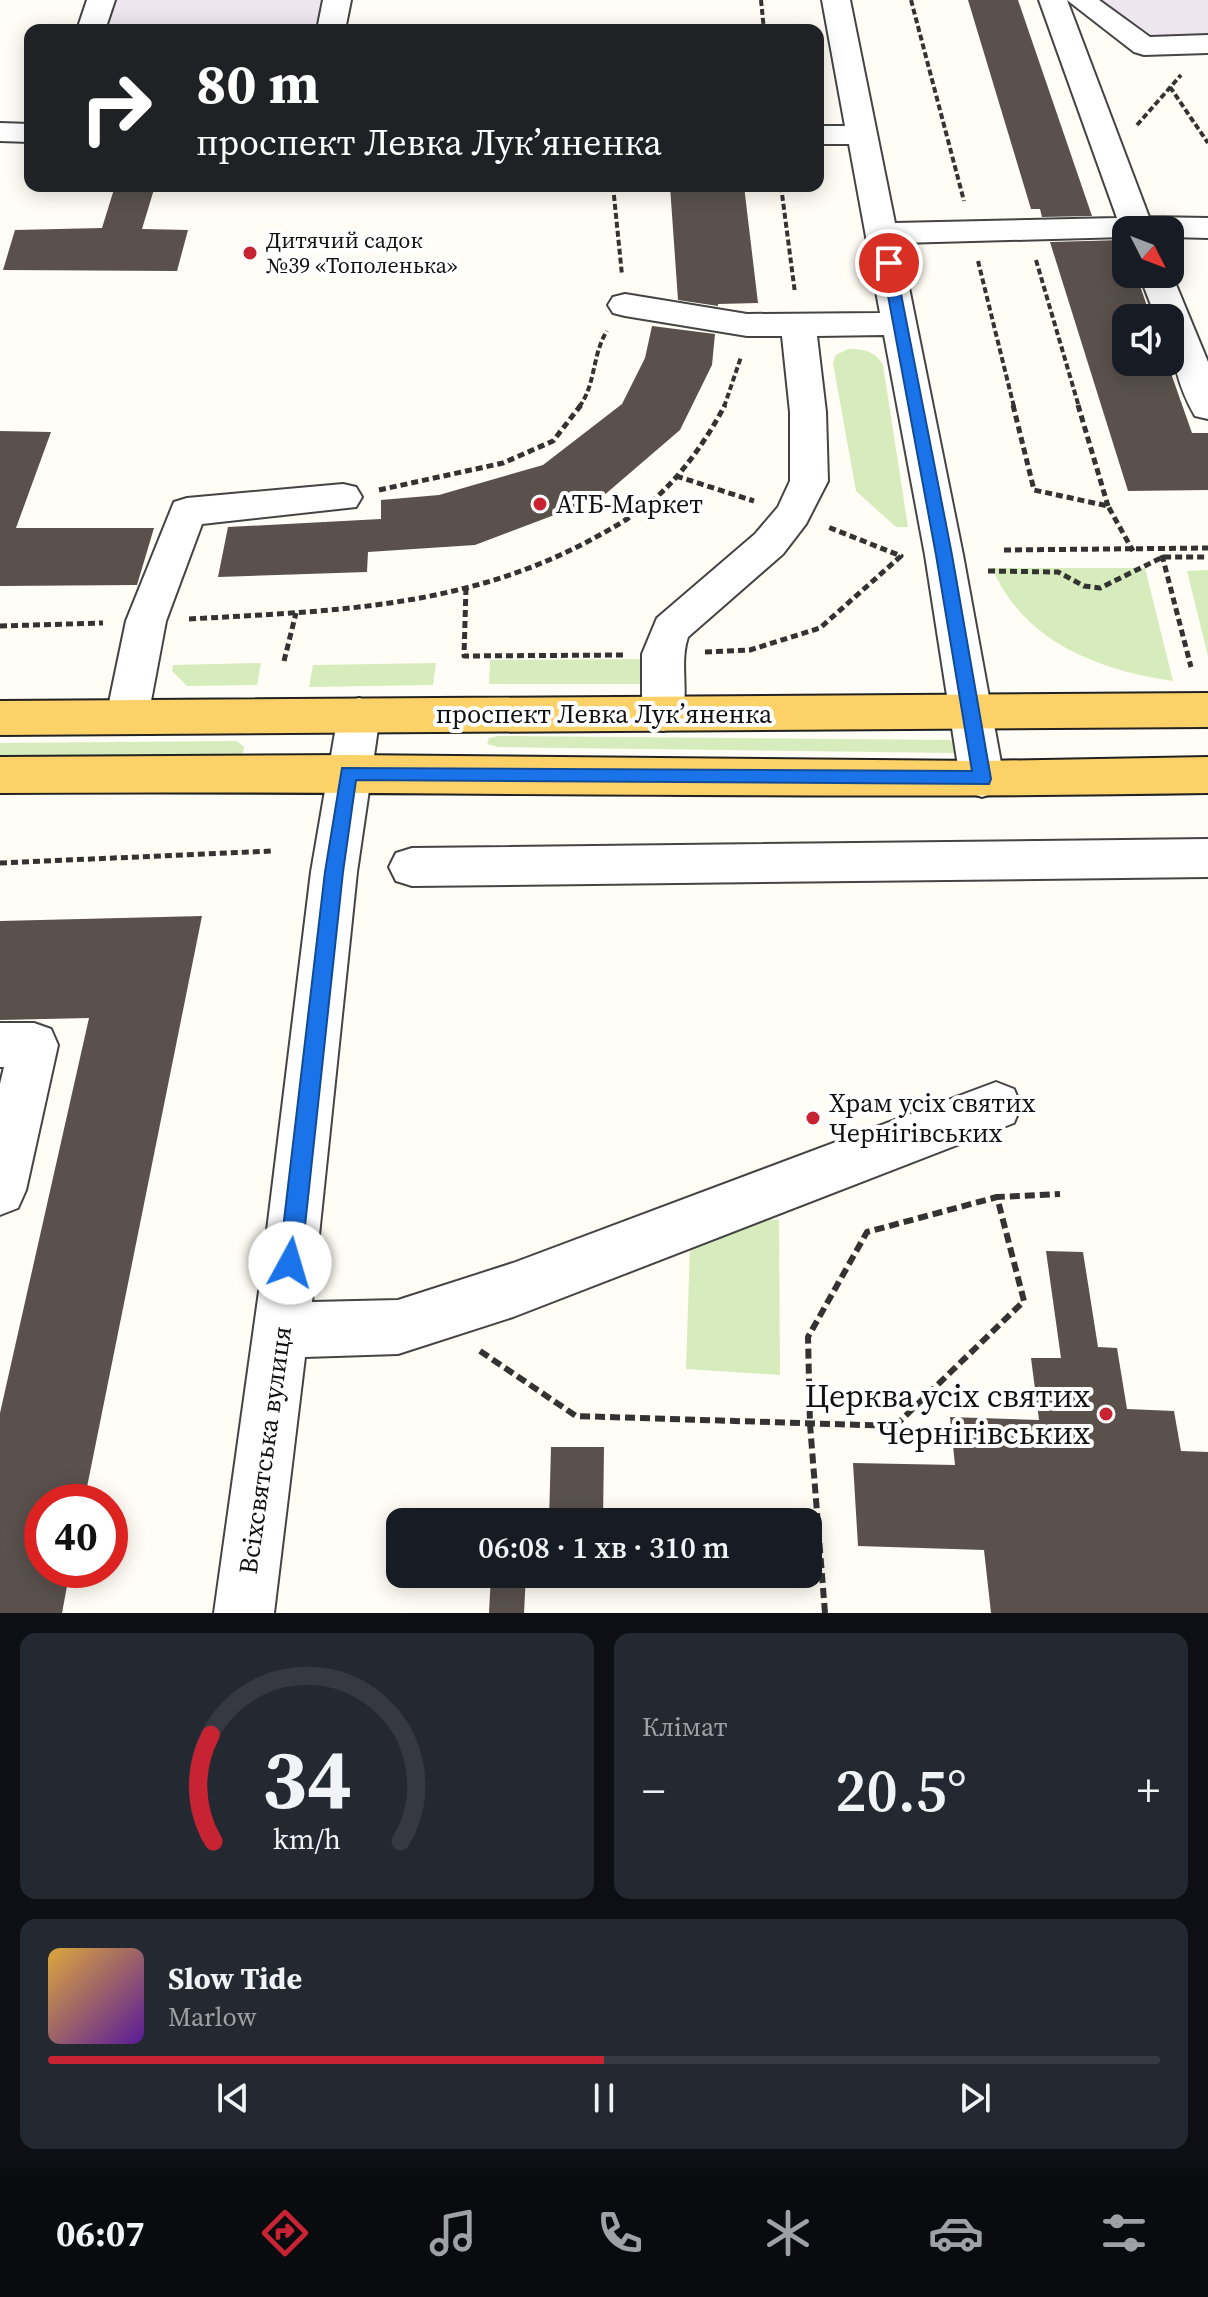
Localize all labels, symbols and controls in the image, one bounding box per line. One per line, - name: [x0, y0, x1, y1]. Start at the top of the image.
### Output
- text: 80 m: [196, 45, 319, 122]
- icon: right: [64, 56, 168, 160]
- text: проспект Левка Лукʼяненка: [196, 118, 662, 167]
- north arrow: [1112, 216, 1184, 288]
- map controls: [1112, 216, 1184, 376]
- place label: Дитячий садок №39 «Тополенька»: [266, 225, 458, 280]
- pin: [855, 229, 923, 297]
- icon: arrive: [867, 241, 911, 285]
- marker: Дитячий садок №39 «Тополенька»: [241, 244, 259, 262]
- button: sound: [1112, 304, 1184, 376]
- place label: АТБ-Маркет: [556, 486, 703, 522]
- marker: АТБ-Маркет: [531, 495, 549, 513]
- street label: проспект Левка Лукʼяненка: [436, 696, 773, 732]
- place label: Храм усіх святих Чернігівських: [829, 1085, 1036, 1151]
- marker: Храм усіх святих Чернігівських: [804, 1109, 822, 1127]
- position arrow: [248, 1221, 332, 1305]
- street label: Всіхсвятська вулиця: [230, 1324, 300, 1576]
- place label: Церква усіх святих Чернігівських: [805, 1374, 1090, 1455]
- marker: Церква усіх святих Чернігівських: [1097, 1405, 1115, 1423]
- speed limit sign: 40: [24, 1484, 128, 1588]
- text: 06:08 · 1 хв · 310 m: [478, 1527, 730, 1568]
- text: Клімат: [642, 1709, 727, 1745]
- text: 34: [262, 1722, 352, 1836]
- text: 20.5°: [835, 1749, 967, 1831]
- text: −: [642, 1760, 665, 1821]
- text: +: [1137, 1760, 1160, 1821]
- text: km/h: [273, 1819, 341, 1859]
- text: Slow Tide: [168, 1958, 302, 1999]
- text: Marlow: [168, 1999, 257, 2035]
- icon: previous: [211, 2076, 255, 2120]
- icon: pause: [582, 2076, 626, 2120]
- icon: next: [953, 2076, 997, 2120]
- icon: directions: [257, 2205, 313, 2261]
- icon: music: [425, 2205, 481, 2261]
- icon: phone: [592, 2205, 648, 2261]
- icon: climate: [760, 2205, 816, 2261]
- icon: car: [928, 2205, 984, 2261]
- icon: filters: [1096, 2205, 1152, 2261]
- text: 06:07: [56, 2209, 145, 2258]

